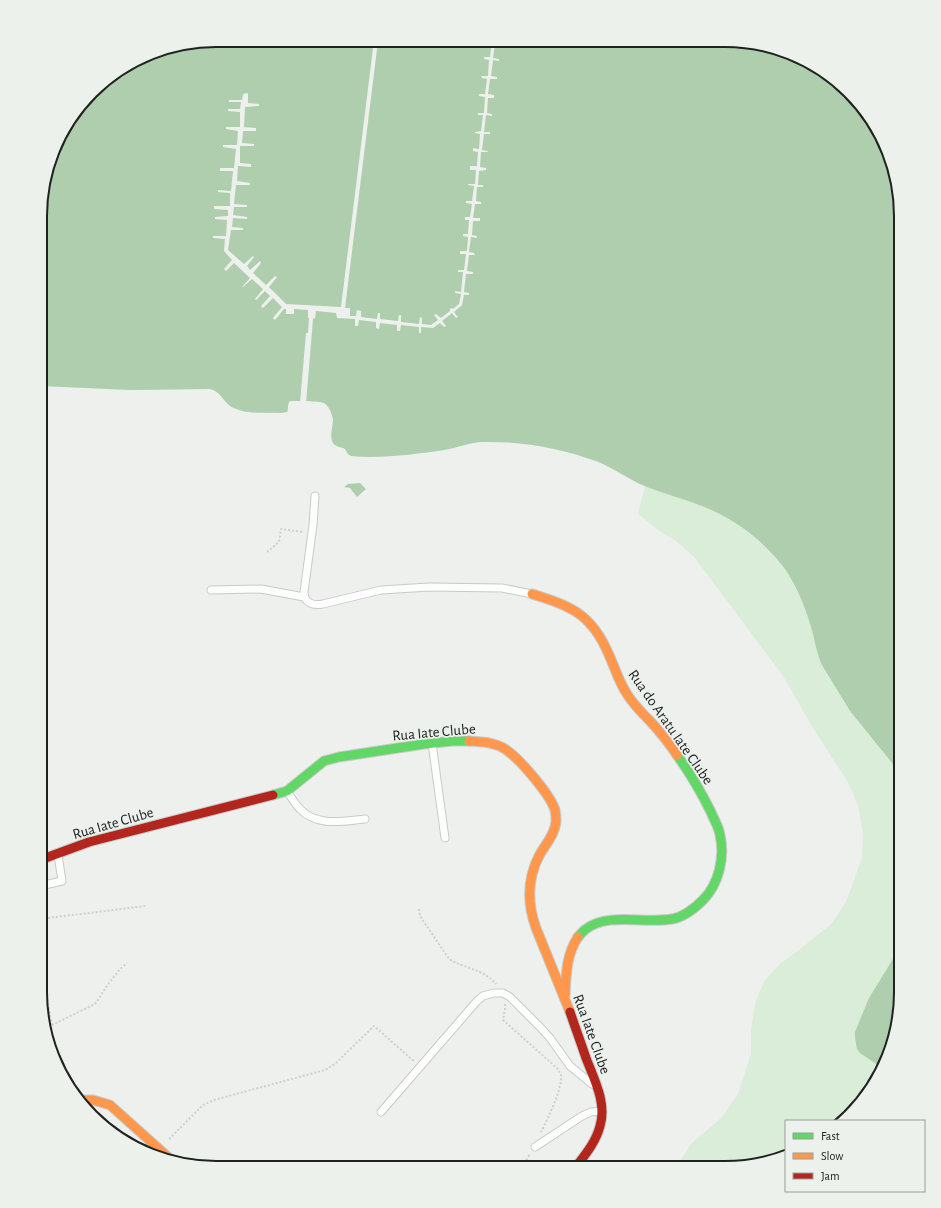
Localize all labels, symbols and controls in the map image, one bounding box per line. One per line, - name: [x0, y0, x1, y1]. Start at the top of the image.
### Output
- street label: Rua do Aratu Iate Clube: [625, 667, 716, 787]
- street label: Rua Iate Clube: [392, 721, 476, 744]
- street label: Rua Iate Clube: [71, 805, 155, 842]
- street label: Rua Iate Clube: [570, 992, 613, 1076]
- legend: [785, 1120, 925, 1192]
- text: Fast: [821, 1130, 840, 1142]
- text: Slow: [821, 1150, 843, 1162]
- text: Jam: [821, 1170, 840, 1182]

